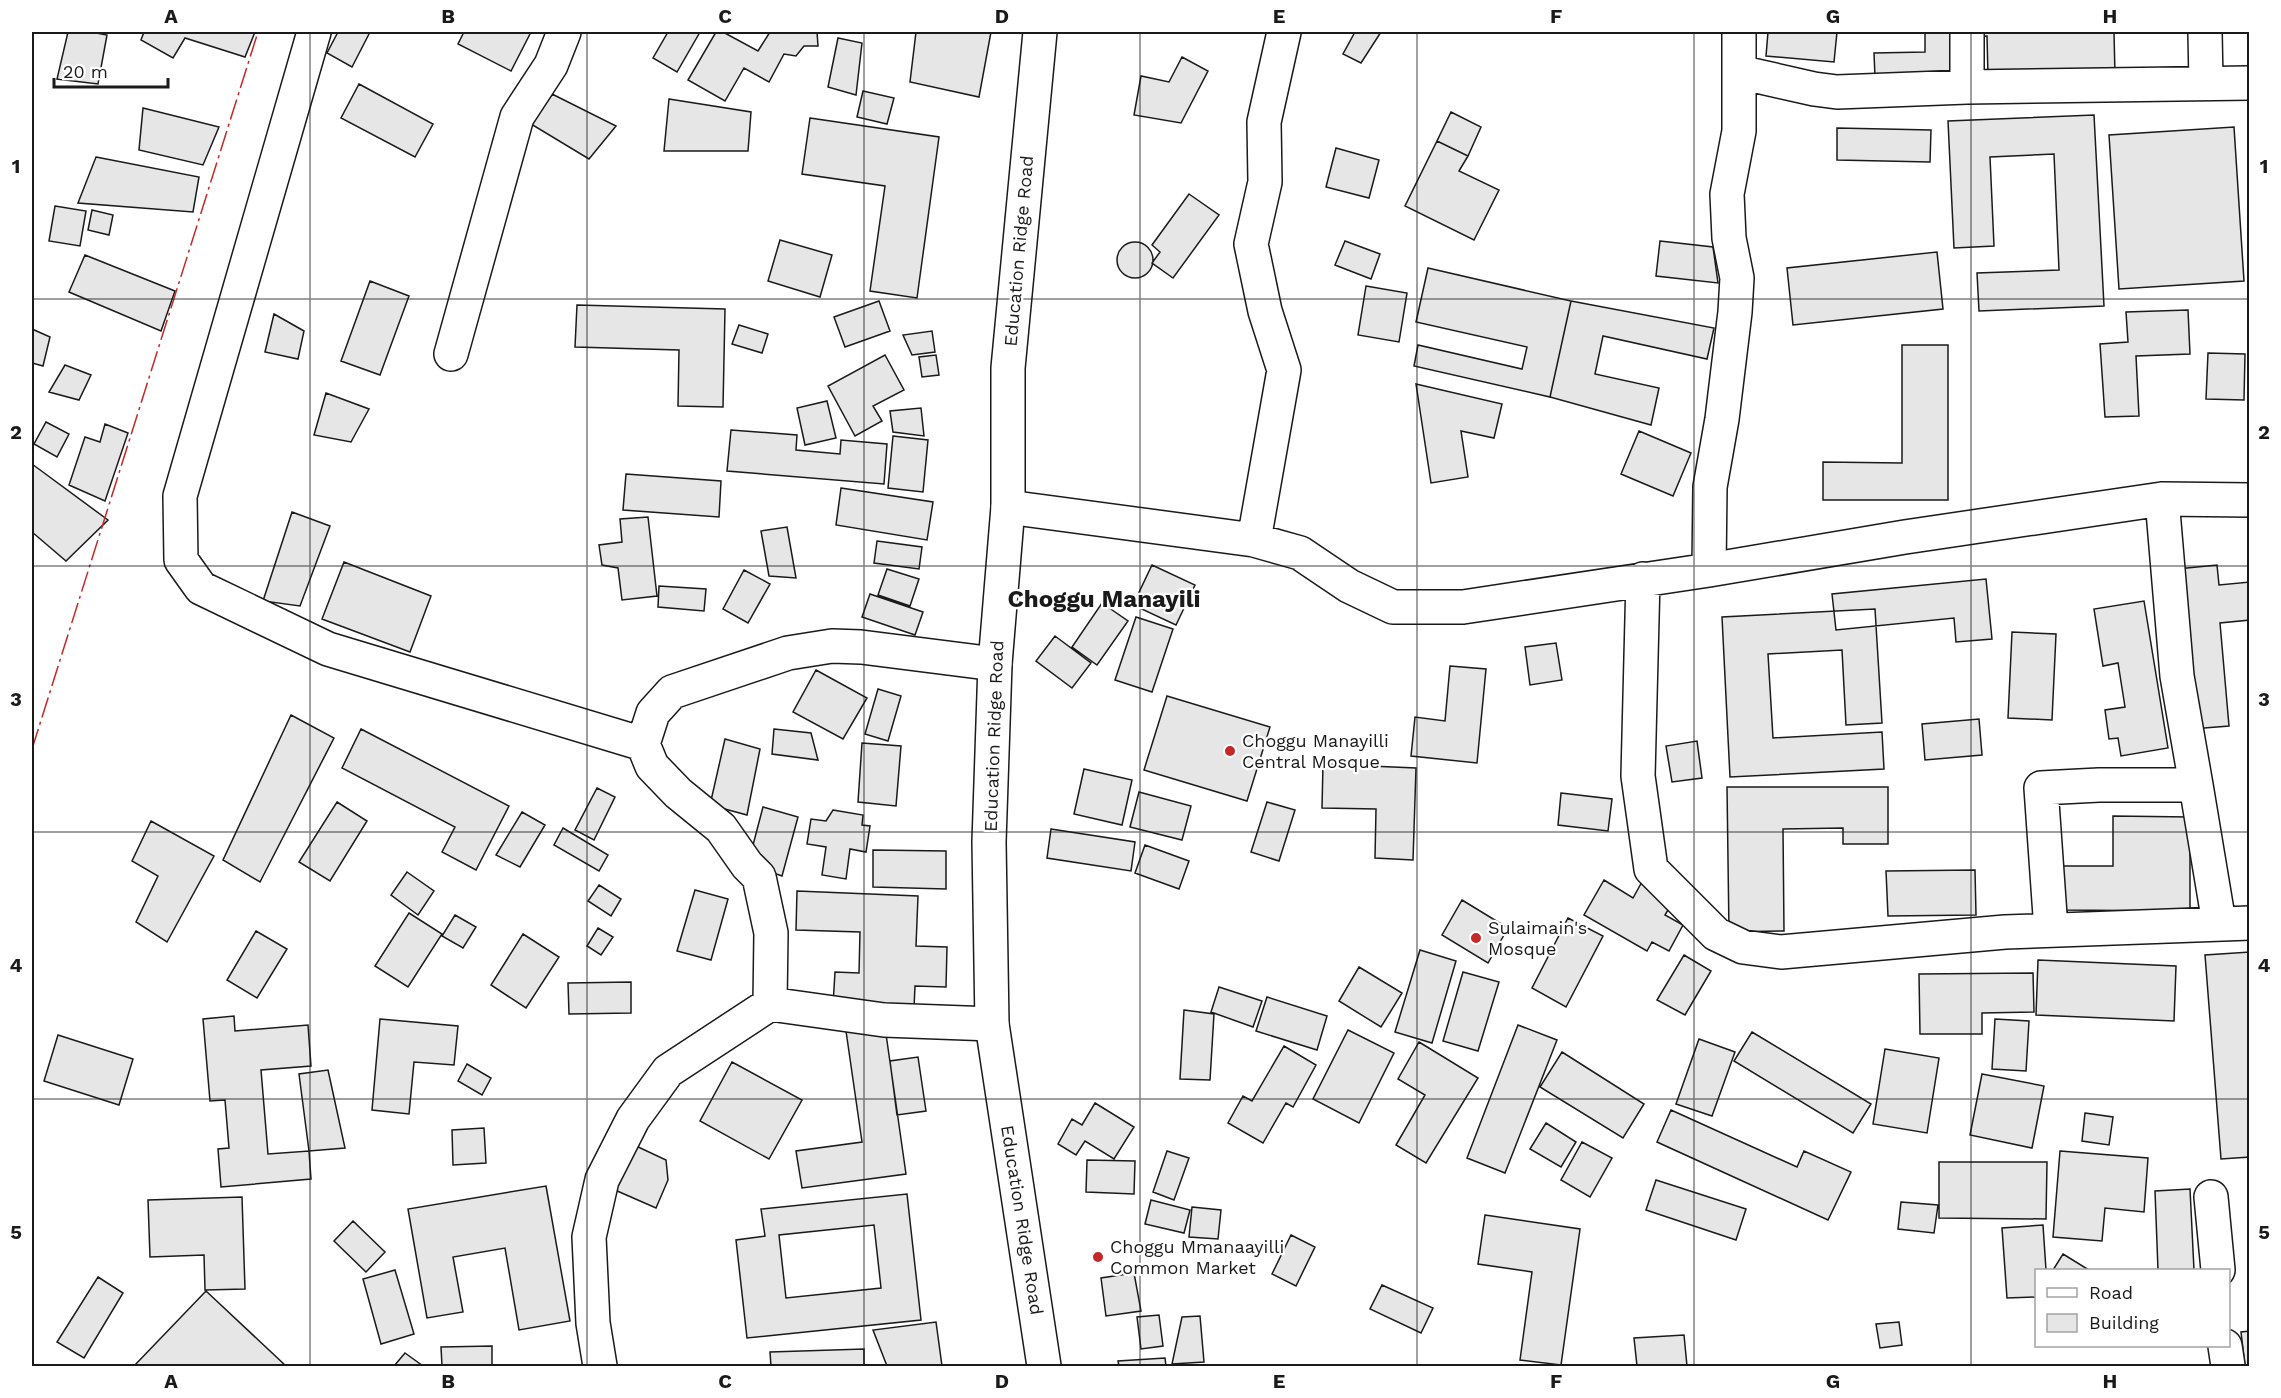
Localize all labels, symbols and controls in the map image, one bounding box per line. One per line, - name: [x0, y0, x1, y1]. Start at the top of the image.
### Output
- text: A: [164, 4, 178, 28]
- text: B: [441, 4, 455, 28]
- text: C: [718, 4, 732, 28]
- text: D: [995, 4, 1009, 28]
- text: E: [1273, 4, 1285, 28]
- text: F: [1550, 4, 1562, 28]
- text: G: [1826, 4, 1840, 28]
- text: H: [2103, 4, 2117, 28]
- scale bar: [54, 51, 168, 89]
- text: 20 m: [63, 61, 108, 82]
- text: 1: [12, 154, 20, 178]
- street label: Education Ridge Road: [1000, 154, 1037, 347]
- text: 1: [2260, 154, 2268, 178]
- text: 2: [10, 420, 22, 444]
- text: 2: [2258, 420, 2270, 444]
- district label: Choggu Manayili: [1007, 585, 1201, 613]
- street label: Education Ridge Road: [980, 640, 1007, 832]
- text: 3: [10, 687, 22, 711]
- text: 3: [2258, 687, 2270, 711]
- place label: Choggu Manayilli Central Mosque: [1242, 730, 1389, 772]
- marker: Choggu Manayilli Central Mosque: [1223, 744, 1237, 758]
- place label: Sulaimain's Mosque: [1488, 917, 1587, 959]
- marker: Sulaimain's Mosque: [1469, 931, 1483, 945]
- text: 4: [10, 953, 23, 977]
- text: 4: [2258, 953, 2271, 977]
- street label: Education Ridge Road: [997, 1124, 1048, 1316]
- text: 5: [10, 1220, 22, 1244]
- text: 5: [2258, 1220, 2270, 1244]
- place label: Choggu Mmanaayilli Common Market: [1110, 1236, 1284, 1278]
- marker: Choggu Mmanaayilli Common Market: [1091, 1250, 1105, 1264]
- legend: [2035, 1269, 2230, 1347]
- text: Road: [2089, 1282, 2133, 1303]
- text: Building: [2089, 1312, 2159, 1333]
- text: A: [164, 1369, 178, 1393]
- text: B: [441, 1369, 455, 1393]
- text: C: [718, 1369, 732, 1393]
- text: D: [995, 1369, 1009, 1393]
- text: E: [1273, 1369, 1285, 1393]
- text: F: [1550, 1369, 1562, 1393]
- text: G: [1826, 1369, 1840, 1393]
- text: H: [2103, 1369, 2117, 1393]

